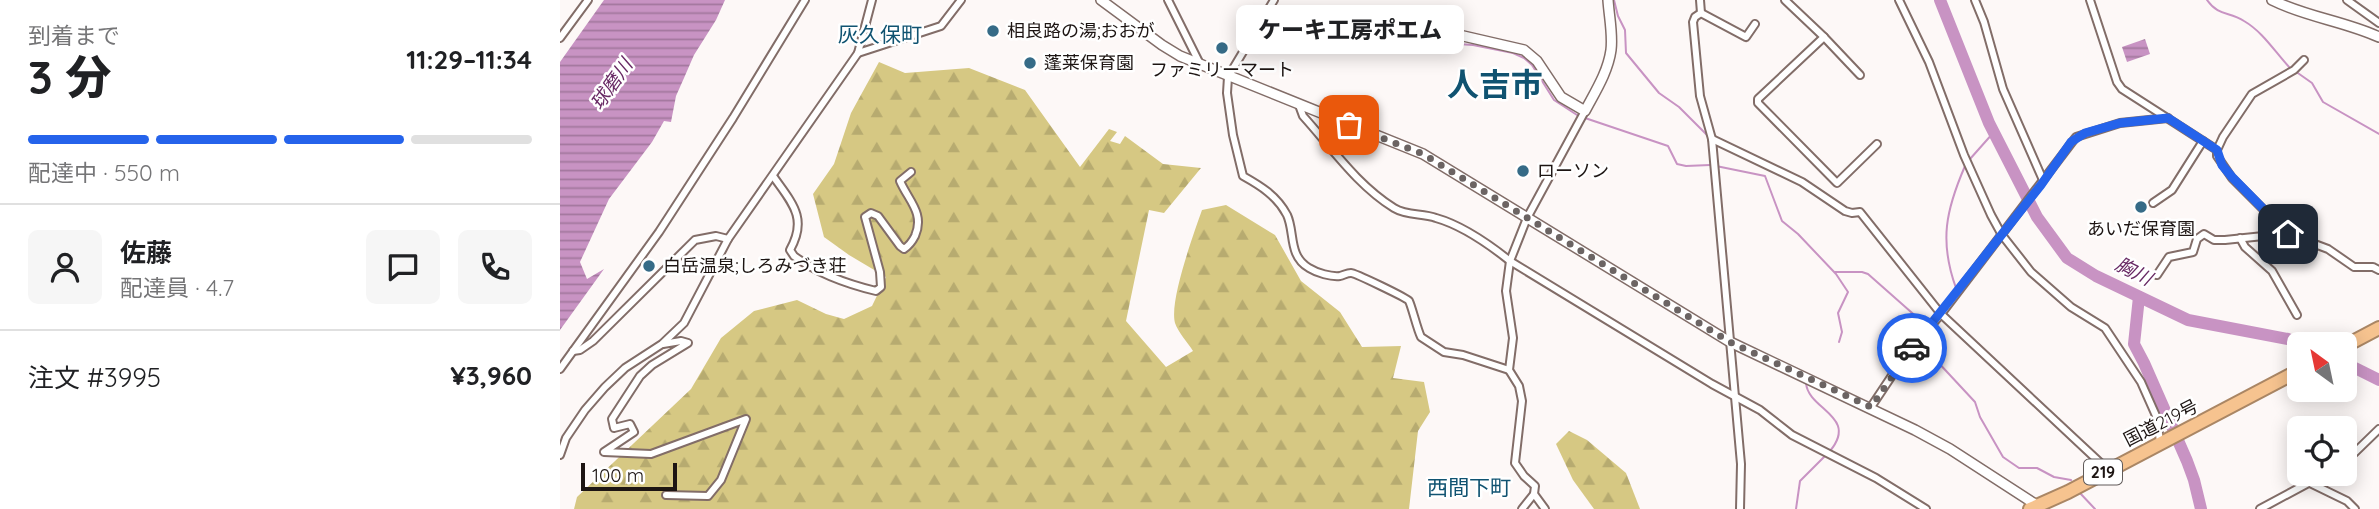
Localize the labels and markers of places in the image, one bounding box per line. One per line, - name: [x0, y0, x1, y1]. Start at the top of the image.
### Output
- callout: ケーキ工房ポエム: [1235, 6, 1463, 55]
- place label: 相良路の湯;おおが: [1007, 19, 1155, 42]
- marker: 相良路の湯;おおが: [985, 23, 1001, 39]
- marker: ファミリーマート: [1214, 40, 1230, 56]
- place label: 蓬莱保育園: [1044, 51, 1134, 74]
- marker: 蓬莱保育園: [1022, 55, 1038, 71]
- place label: ファミリーマート: [1150, 58, 1294, 81]
- pin: [1319, 95, 1379, 155]
- place label: ローソン: [1537, 159, 1609, 182]
- marker: ローソン: [1515, 163, 1531, 179]
- marker: あいだ保育園: [2133, 199, 2149, 215]
- pin: [2258, 204, 2318, 264]
- place label: あいだ保育園: [2087, 217, 2195, 240]
- place label: 白岳温泉;しろみづき荘: [663, 254, 847, 277]
- marker: 白岳温泉;しろみづき荘: [641, 258, 657, 274]

